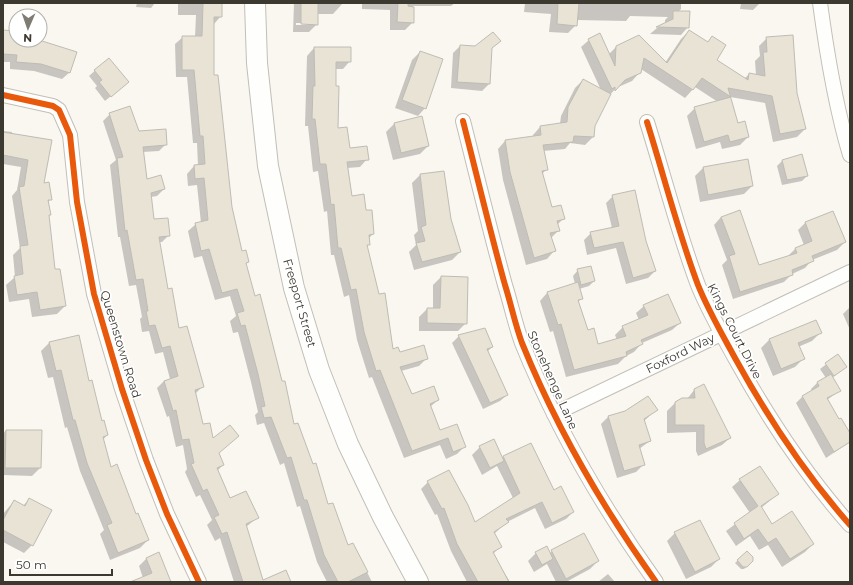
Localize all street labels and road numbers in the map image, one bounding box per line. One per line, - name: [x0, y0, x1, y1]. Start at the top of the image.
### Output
- street label: Freeport Street: [280, 257, 320, 349]
- street label: Kings Court Drive: [704, 281, 766, 381]
- street label: Queenstown Road: [97, 288, 145, 400]
- street label: Stonehenge Lane: [524, 328, 582, 432]
- street label: Foxford Way: [643, 330, 717, 376]

